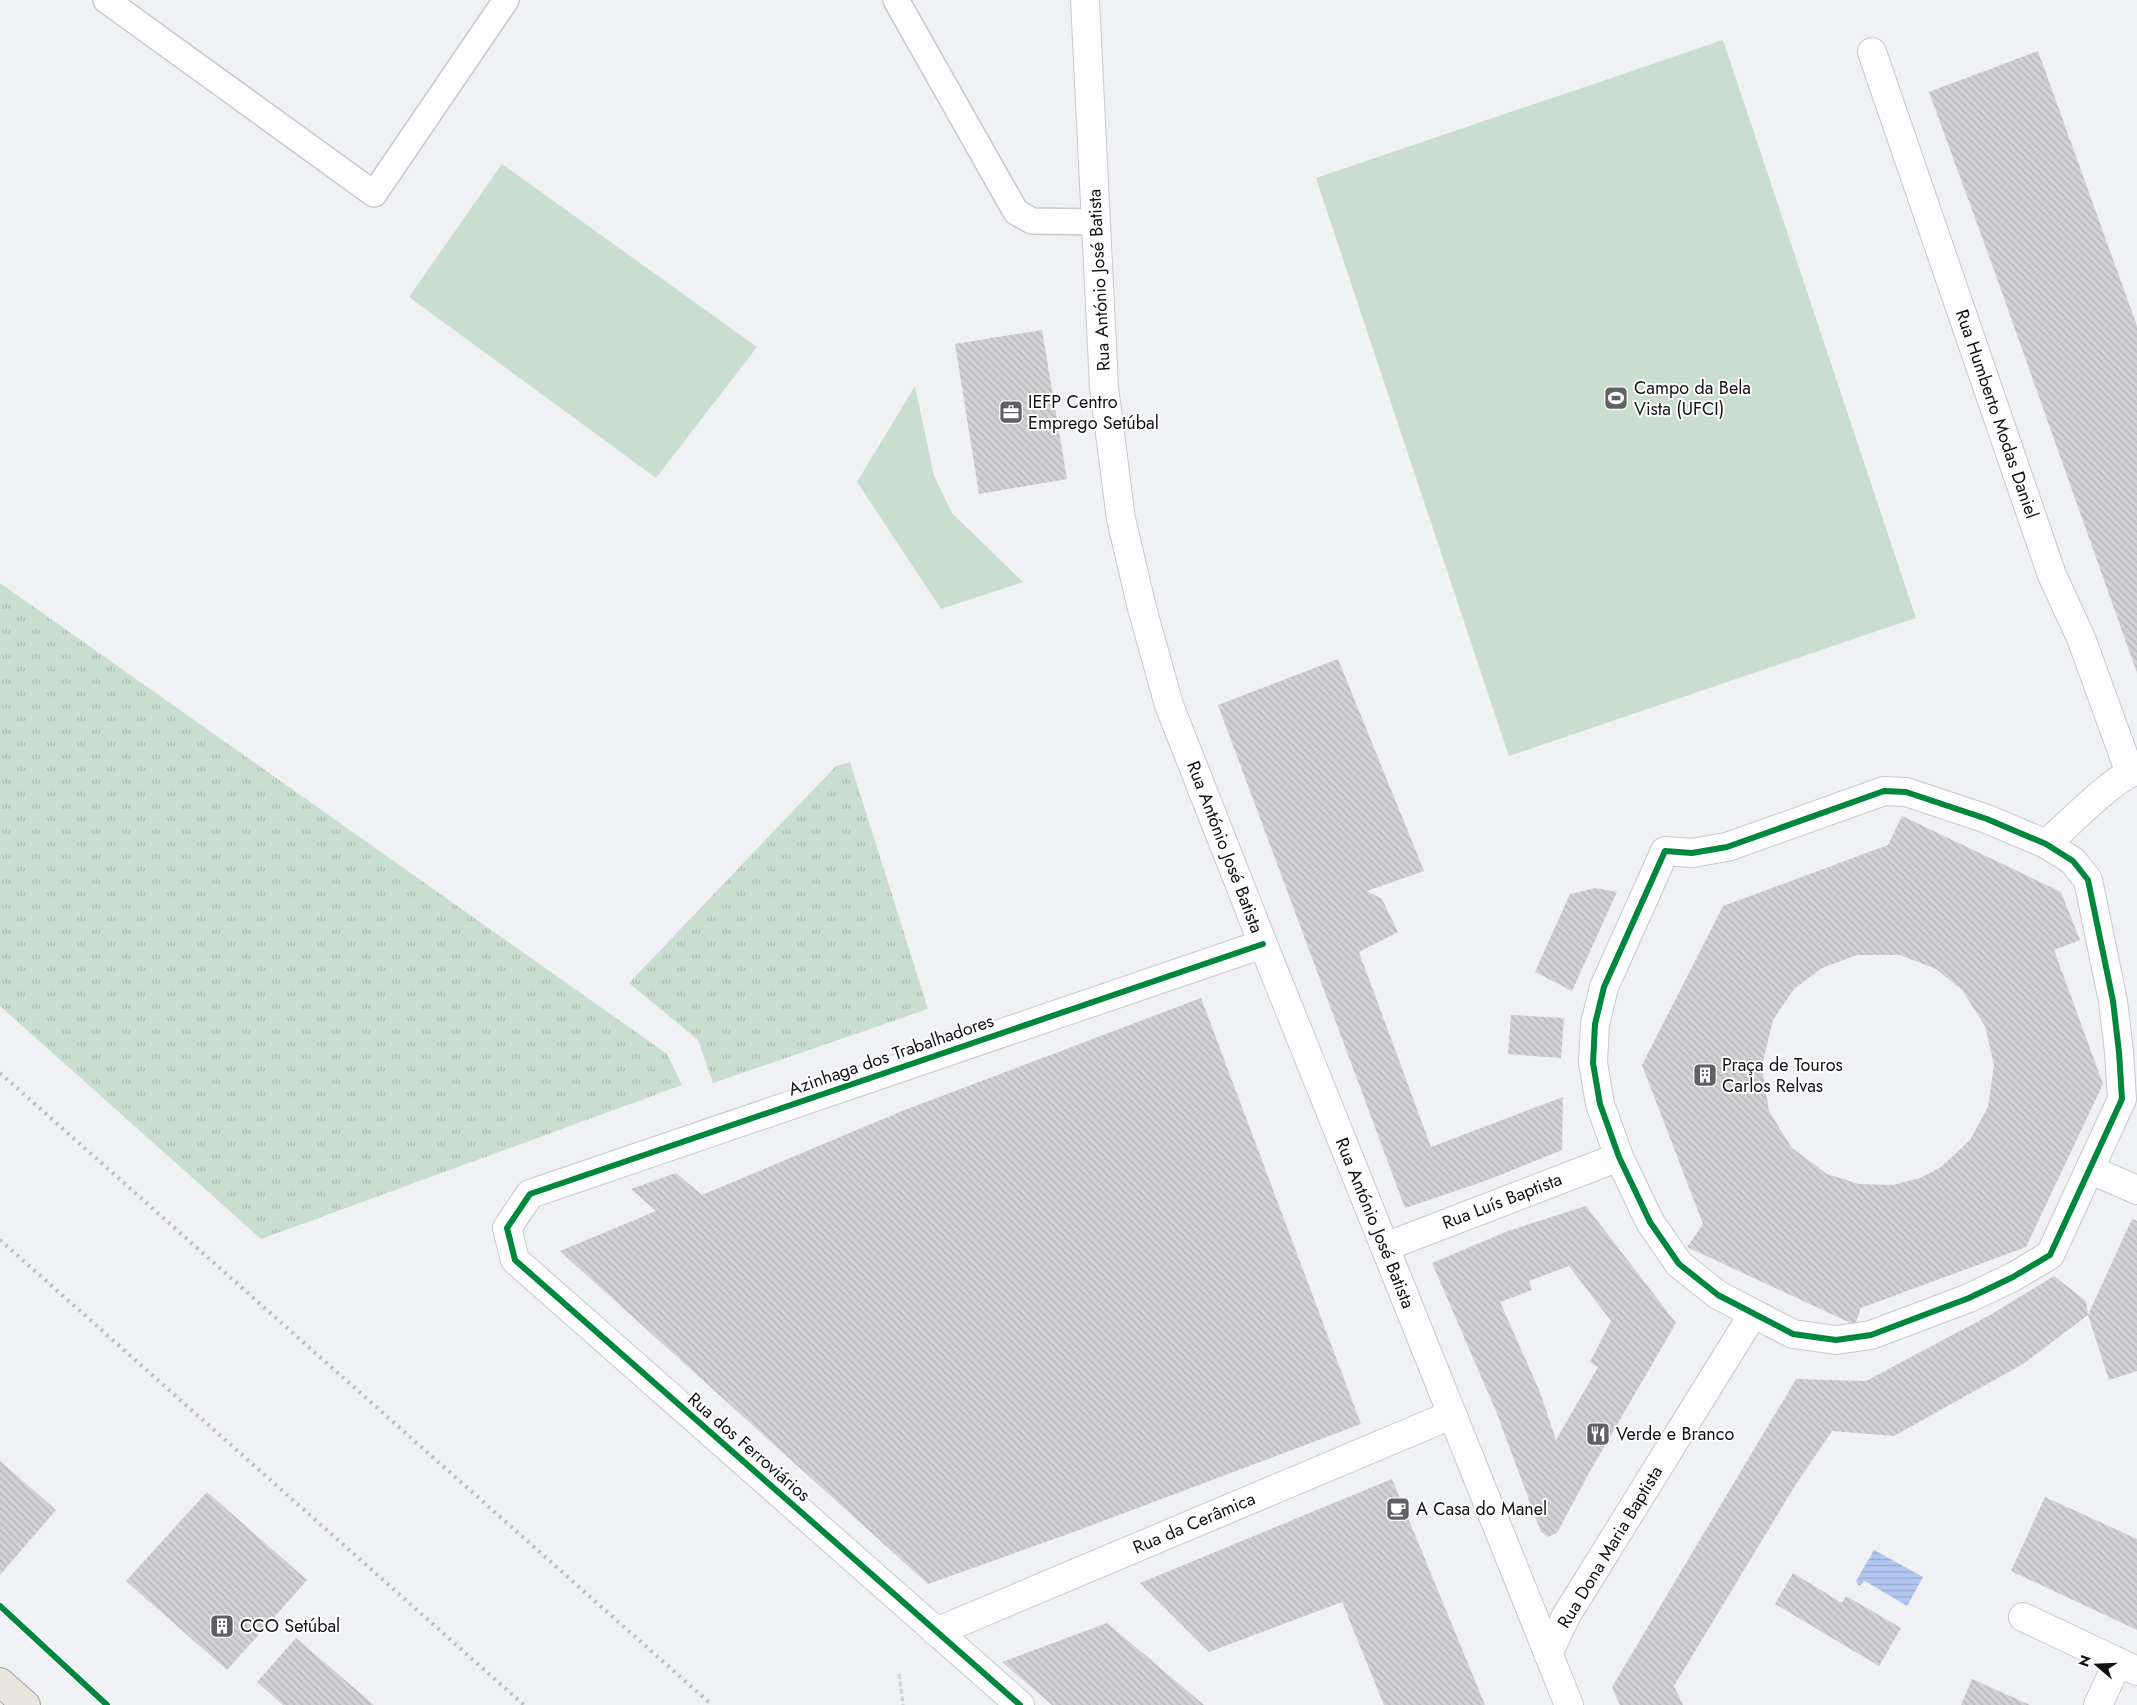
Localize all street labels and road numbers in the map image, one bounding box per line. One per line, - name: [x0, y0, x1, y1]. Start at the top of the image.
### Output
- street label: Rua António José Batista: [1081, 188, 1117, 372]
- street label: Rua Humberto Modas Daniel: [1949, 306, 2045, 522]
- street label: Rua António José Batista: [1180, 757, 1270, 937]
- street label: Azinhaga dos Trabalhadores: [785, 1008, 997, 1102]
- street label: Rua António José Batista: [1329, 1134, 1421, 1312]
- street label: Rua Luís Baptista: [1438, 1166, 1566, 1236]
- street label: Rua dos Ferroviários: [682, 1386, 816, 1508]
- street label: Rua Dona Maria Baptista: [1551, 1461, 1669, 1633]
- street label: Rua da Cerâmica: [1129, 1486, 1259, 1560]

